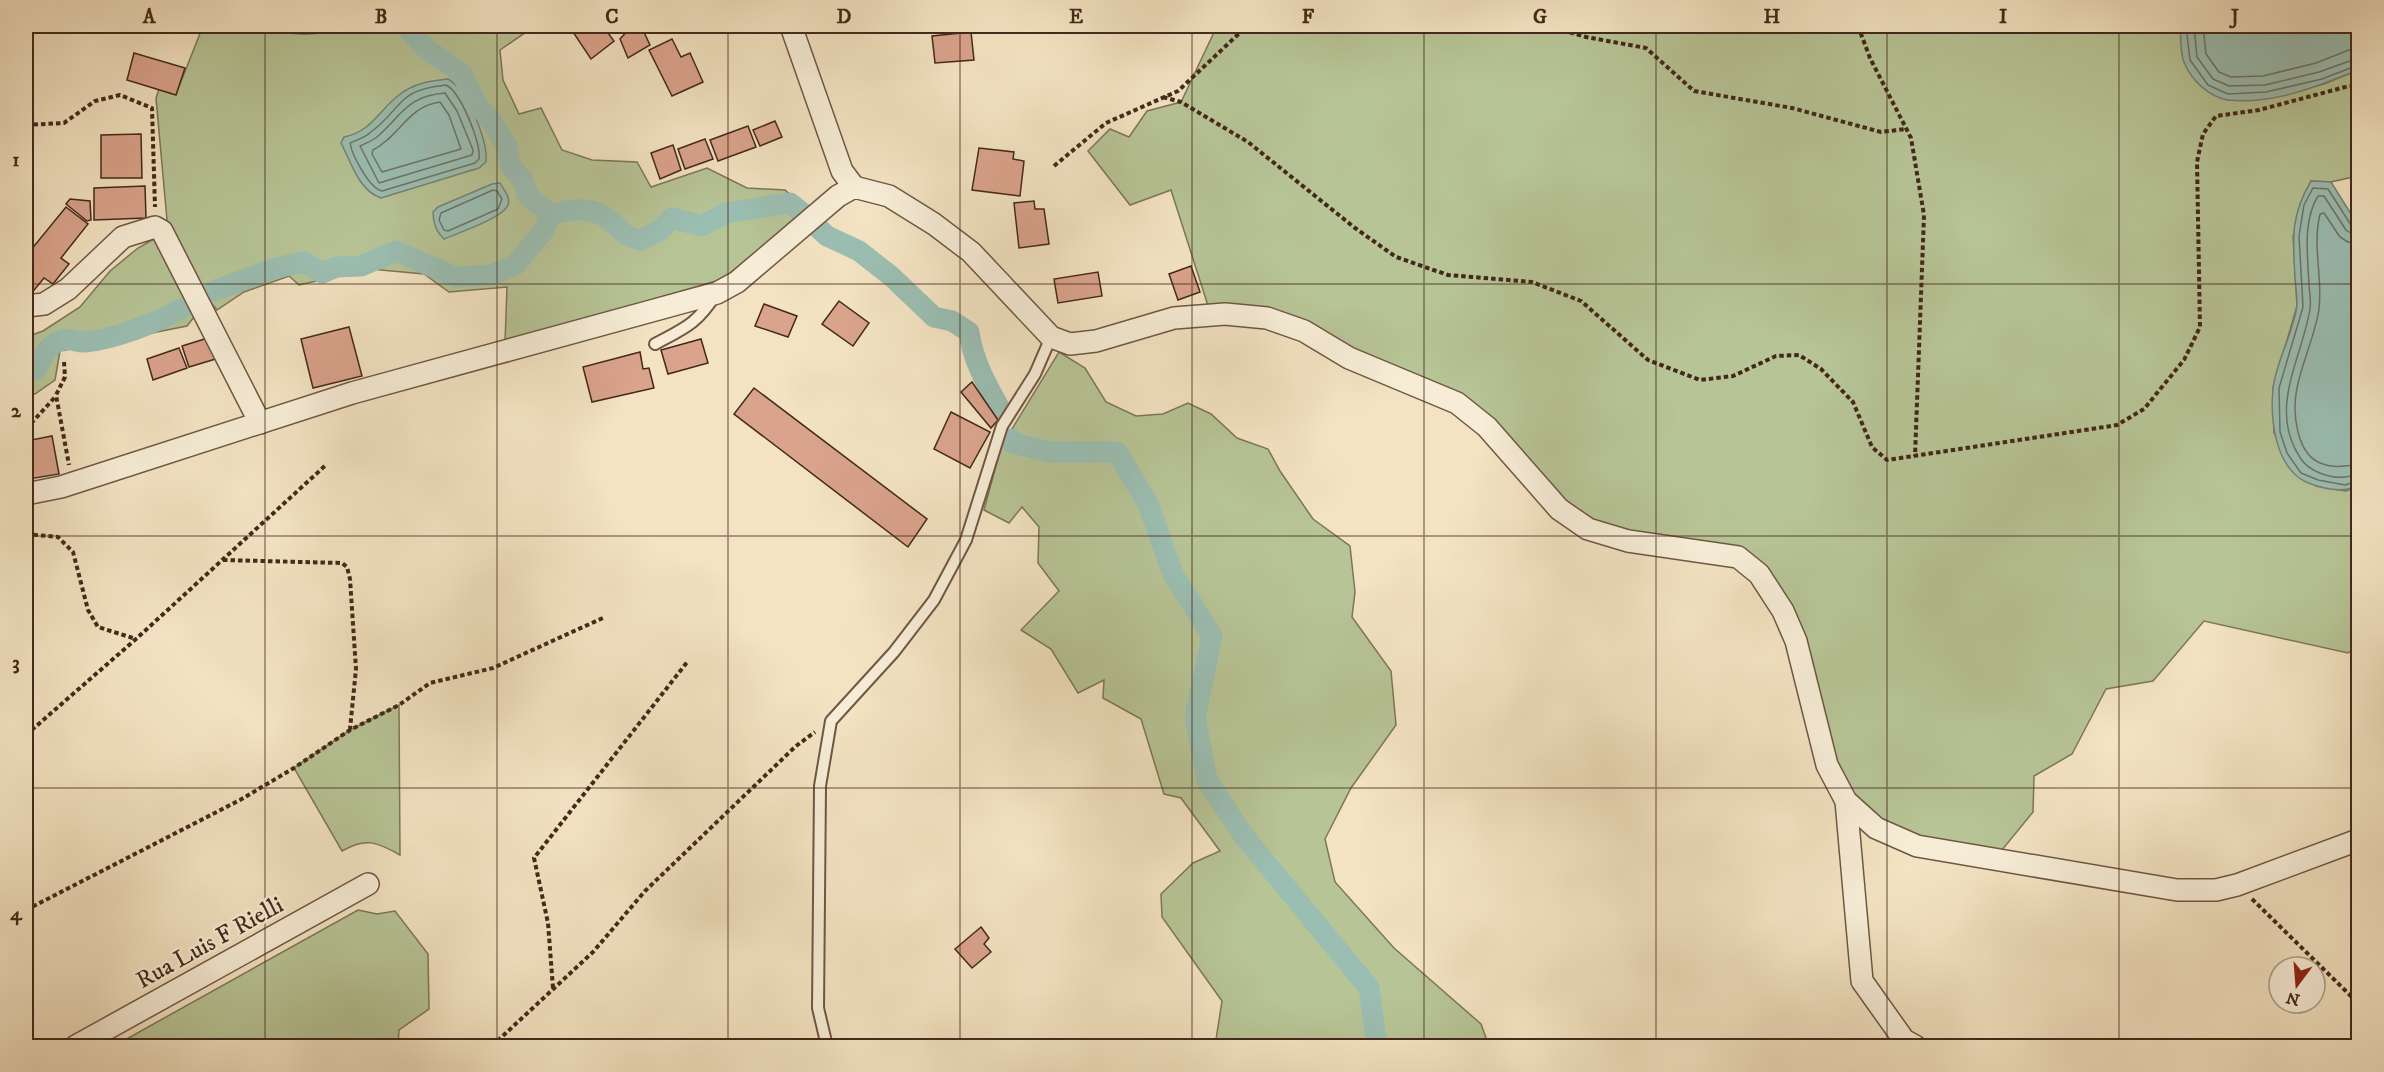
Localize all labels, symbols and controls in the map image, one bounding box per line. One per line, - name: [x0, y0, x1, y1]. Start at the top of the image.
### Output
- text: A: [142, 5, 157, 30]
- text: B: [375, 5, 387, 30]
- text: C: [605, 5, 619, 30]
- text: D: [837, 5, 852, 30]
- text: E: [1069, 5, 1083, 30]
- text: F: [1302, 5, 1315, 30]
- text: G: [1533, 5, 1547, 30]
- text: H: [1764, 5, 1781, 30]
- text: I: [1999, 5, 2007, 30]
- text: J: [2229, 5, 2239, 30]
- text: 1: [12, 148, 20, 173]
- text: 2: [11, 399, 22, 424]
- text: 3: [12, 651, 20, 676]
- street label: Rua Luis F Rielli: [131, 890, 289, 996]
- text: 4: [10, 902, 23, 927]
- north arrow: [2267, 955, 2327, 1015]
- text: N: [2284, 987, 2302, 1010]

